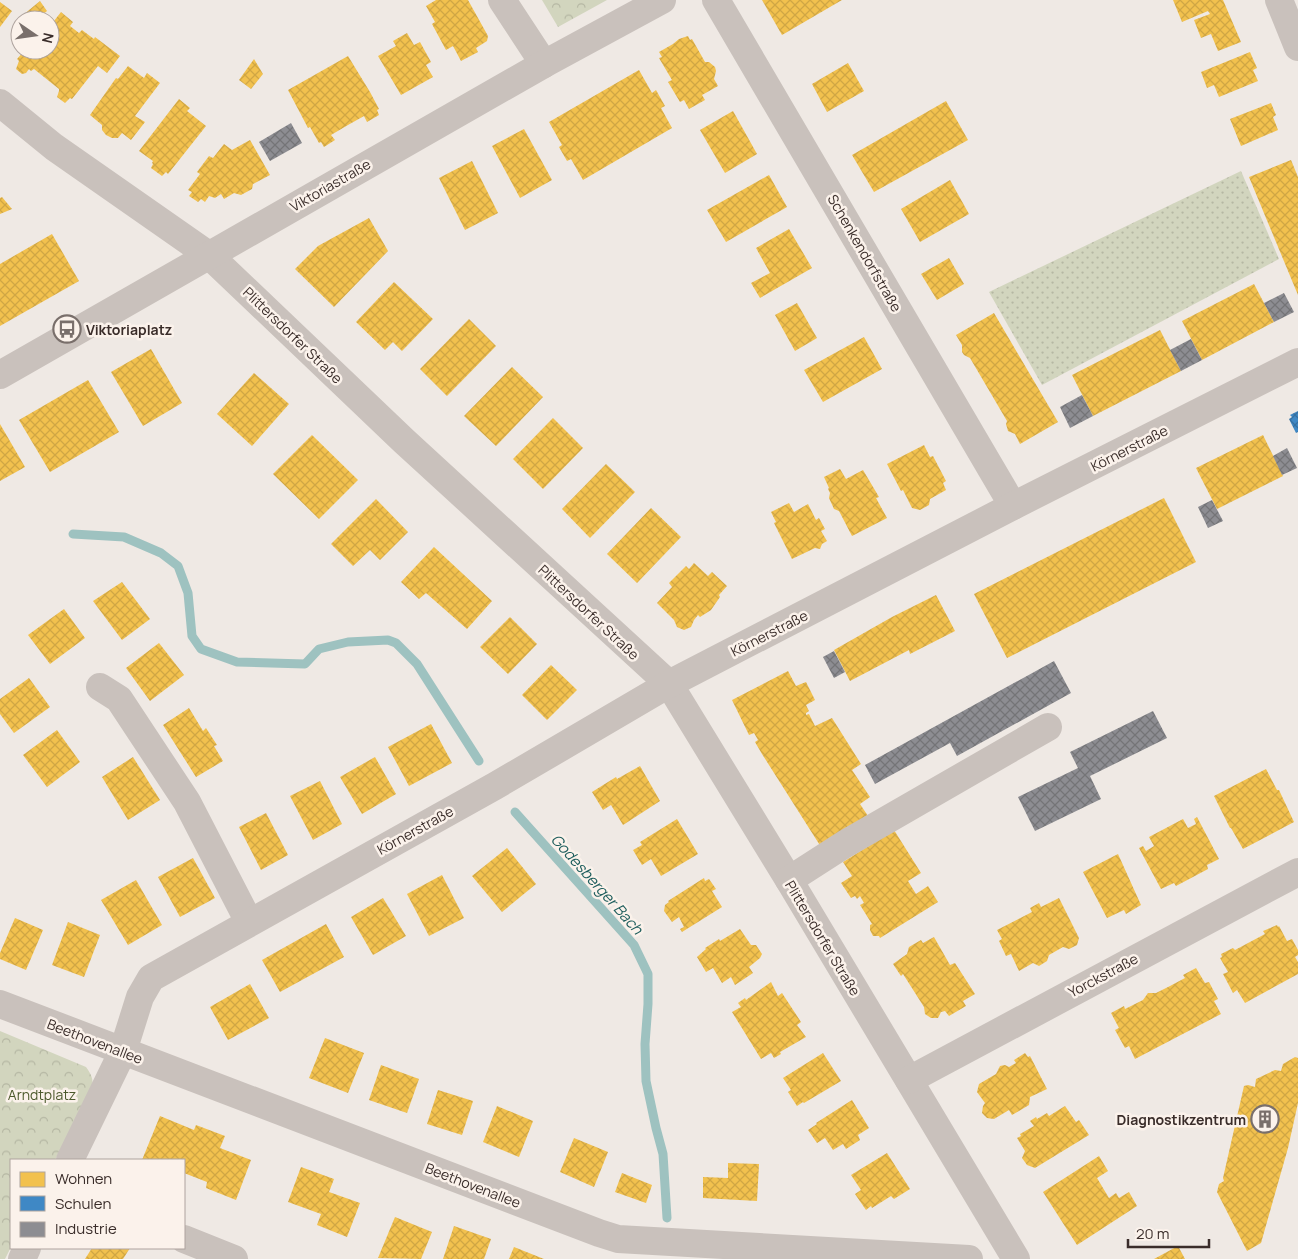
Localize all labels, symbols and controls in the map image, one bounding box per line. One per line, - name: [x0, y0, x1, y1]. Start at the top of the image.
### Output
- north arrow: [10, 10, 60, 60]
- text: N: [38, 31, 59, 45]
- street label: Viktoriastraße: [286, 154, 374, 216]
- street label: Schenkendorfstraße: [824, 191, 906, 315]
- street label: Plittersdorfer Straße: [239, 283, 347, 387]
- bus stop icon: Viktoriaplatz: [52, 314, 82, 344]
- place label: Viktoriaplatz: [86, 320, 172, 339]
- street label: Körnerstraße: [1087, 420, 1171, 476]
- street label: Plittersdorfer Straße: [534, 560, 644, 664]
- street label: Körnerstraße: [727, 605, 811, 661]
- street label: Körnerstraße: [374, 801, 456, 859]
- water label: Godesberger Bach: [546, 829, 649, 940]
- street label: Plittersdorfer Straße: [781, 877, 865, 999]
- street label: Yorckstraße: [1065, 949, 1141, 1001]
- street label: Beethovenallee: [45, 1014, 145, 1068]
- park label: Arndtplatz: [8, 1085, 76, 1104]
- building icon: Diagnostikzentrum: [1250, 1104, 1280, 1134]
- place label: Diagnostikzentrum: [1116, 1110, 1246, 1129]
- street label: Beethovenallee: [423, 1158, 523, 1212]
- legend: [10, 1159, 185, 1249]
- text: Wohnen: [55, 1168, 112, 1189]
- text: Schulen: [55, 1193, 111, 1214]
- scale bar: [1128, 1216, 1209, 1248]
- text: Industrie: [55, 1218, 117, 1239]
- text: 20 m: [1136, 1223, 1169, 1244]

